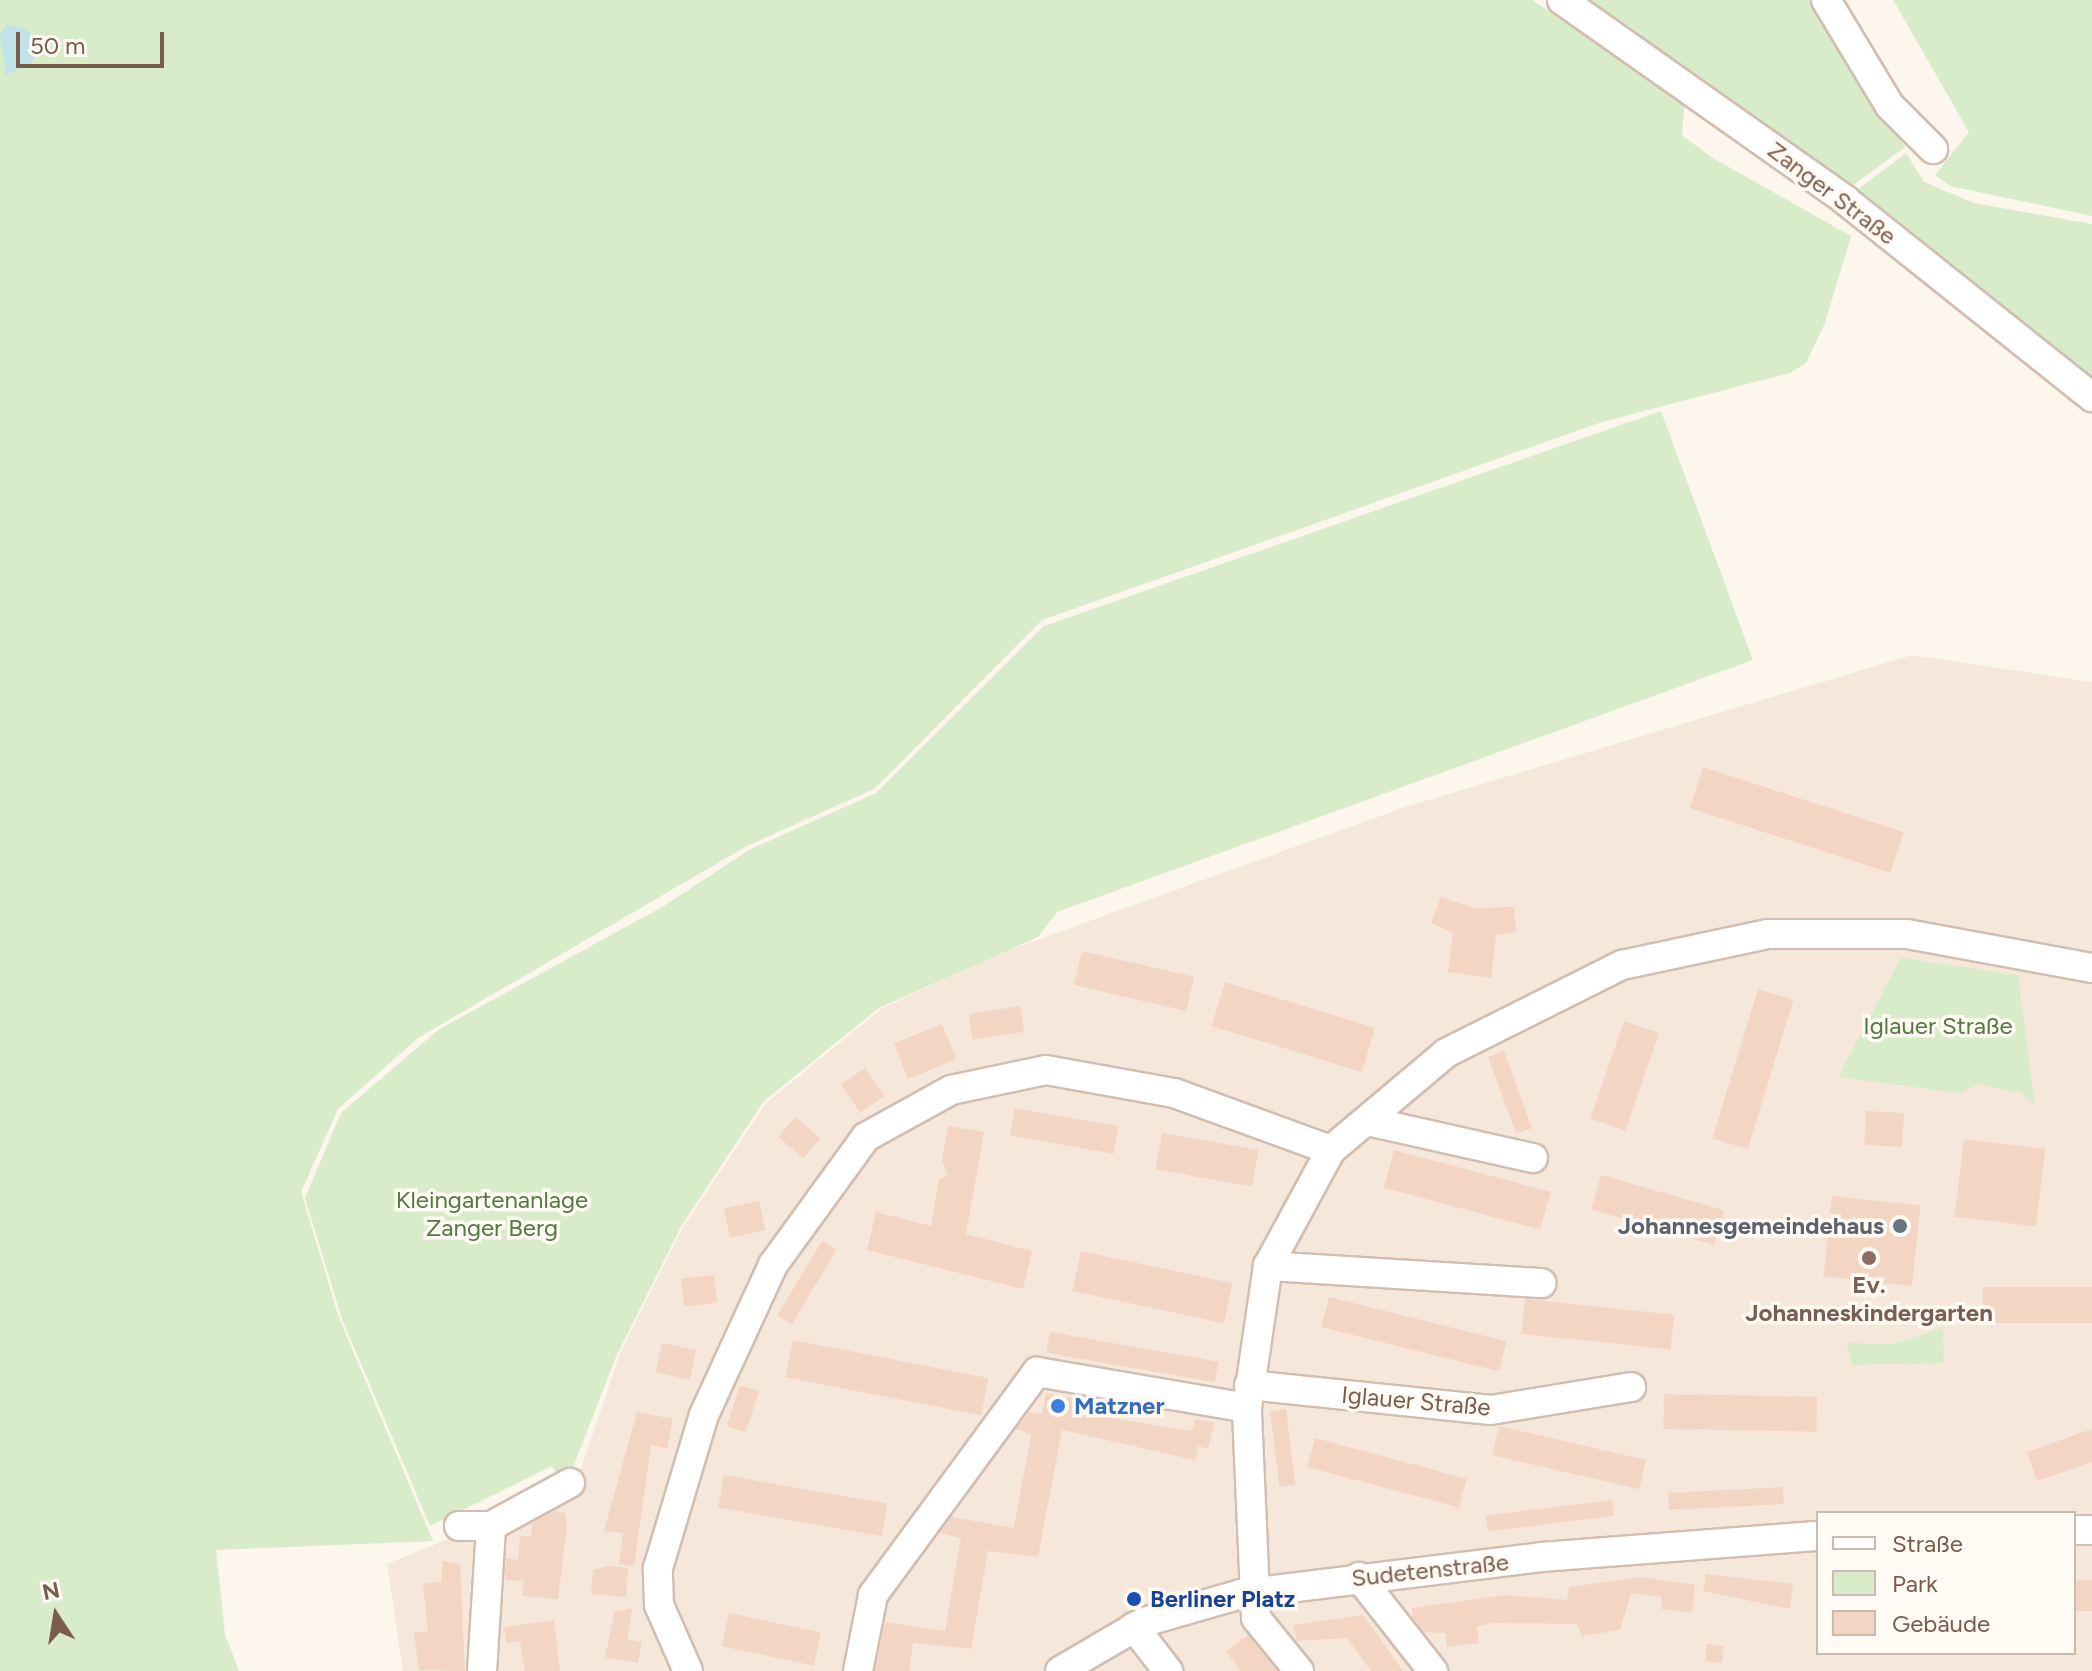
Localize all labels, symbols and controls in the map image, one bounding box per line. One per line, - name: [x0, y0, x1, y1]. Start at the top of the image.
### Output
- scale bar: [20, 16, 168, 66]
- text: 50 m: [30, 31, 86, 60]
- street label: Zanger Straße: [1762, 135, 1902, 251]
- park label: Iglauer Straße: [1863, 1012, 2013, 1040]
- park label: Kleingartenanlage Zanger Berg: [396, 1186, 588, 1242]
- place label: Johannesgemeindehaus: [1618, 1212, 1884, 1240]
- marker: Johannesgemeindehaus: [1891, 1217, 1909, 1235]
- marker: Ev. Johanneskindergarten: [1860, 1249, 1878, 1267]
- place label: Ev. Johanneskindergarten: [1745, 1271, 1993, 1327]
- street label: Iglauer Straße: [1340, 1380, 1492, 1422]
- place label: Matzner: [1074, 1392, 1164, 1420]
- marker: Matzner: [1049, 1397, 1067, 1415]
- legend: [1816, 1511, 2076, 1655]
- text: Straße: [1892, 1529, 1963, 1558]
- street label: Sudetenstraße: [1350, 1547, 1510, 1593]
- text: Park: [1892, 1569, 1938, 1598]
- north arrow: [16, 1575, 96, 1655]
- text: N: [40, 1576, 62, 1606]
- place label: Berliner Platz: [1150, 1585, 1295, 1613]
- marker: Berliner Platz: [1125, 1590, 1143, 1608]
- text: Gebäude: [1892, 1609, 1990, 1638]

